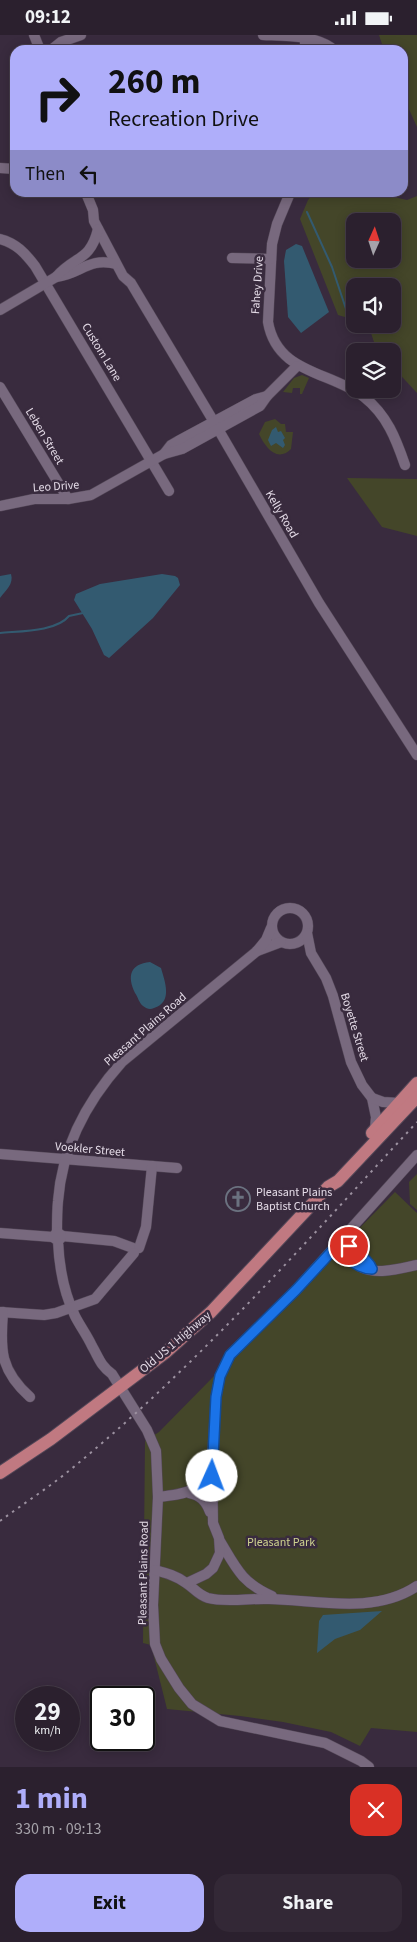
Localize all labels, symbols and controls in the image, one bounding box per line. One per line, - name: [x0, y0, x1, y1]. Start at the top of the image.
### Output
- text: 09:12: [25, 4, 71, 31]
- text: 260 m: [108, 57, 200, 107]
- icon: right: [25, 65, 90, 130]
- text: Recreation Drive: [108, 103, 259, 135]
- icon: left: [75, 160, 103, 188]
- text: Then: [25, 161, 65, 188]
- north arrow: [346, 213, 401, 267]
- map controls: [346, 213, 401, 398]
- street label: Fahey Drive: [247, 255, 268, 315]
- button: sound: [346, 278, 401, 333]
- street label: Custom Lane: [77, 320, 126, 385]
- button: layers: [346, 343, 401, 398]
- street label: Leben Street: [21, 405, 68, 468]
- street label: Leo Drive: [32, 476, 80, 497]
- street label: Kelly Road: [261, 487, 302, 541]
- street label: Pleasant Plains Road: [100, 989, 190, 1070]
- street label: Boyette Street: [336, 991, 373, 1064]
- street label: Voekler Street: [54, 1138, 126, 1161]
- place label: Pleasant Plains Baptist Church: [256, 1184, 332, 1215]
- church icon: Pleasant Plains Baptist Church: [225, 1186, 251, 1212]
- pin: [328, 1225, 370, 1267]
- icon: arrive: [335, 1232, 363, 1260]
- street label: Old US 1 Highway: [136, 1307, 215, 1377]
- position arrow: [185, 1449, 237, 1501]
- street label: Pleasant Plains Road: [134, 1521, 153, 1625]
- park label: Pleasant Park: [247, 1534, 315, 1551]
- speed limit sign: 30: [90, 1686, 155, 1751]
- text: 29: [34, 1694, 61, 1730]
- text: km/h: [34, 1722, 61, 1739]
- text: 1 min: [15, 1777, 88, 1820]
- button: close: [350, 1784, 402, 1836]
- text: 330 m · 09:13: [15, 1818, 102, 1840]
- button: Exit: [15, 1874, 204, 1932]
- button: Share: [214, 1874, 402, 1932]

